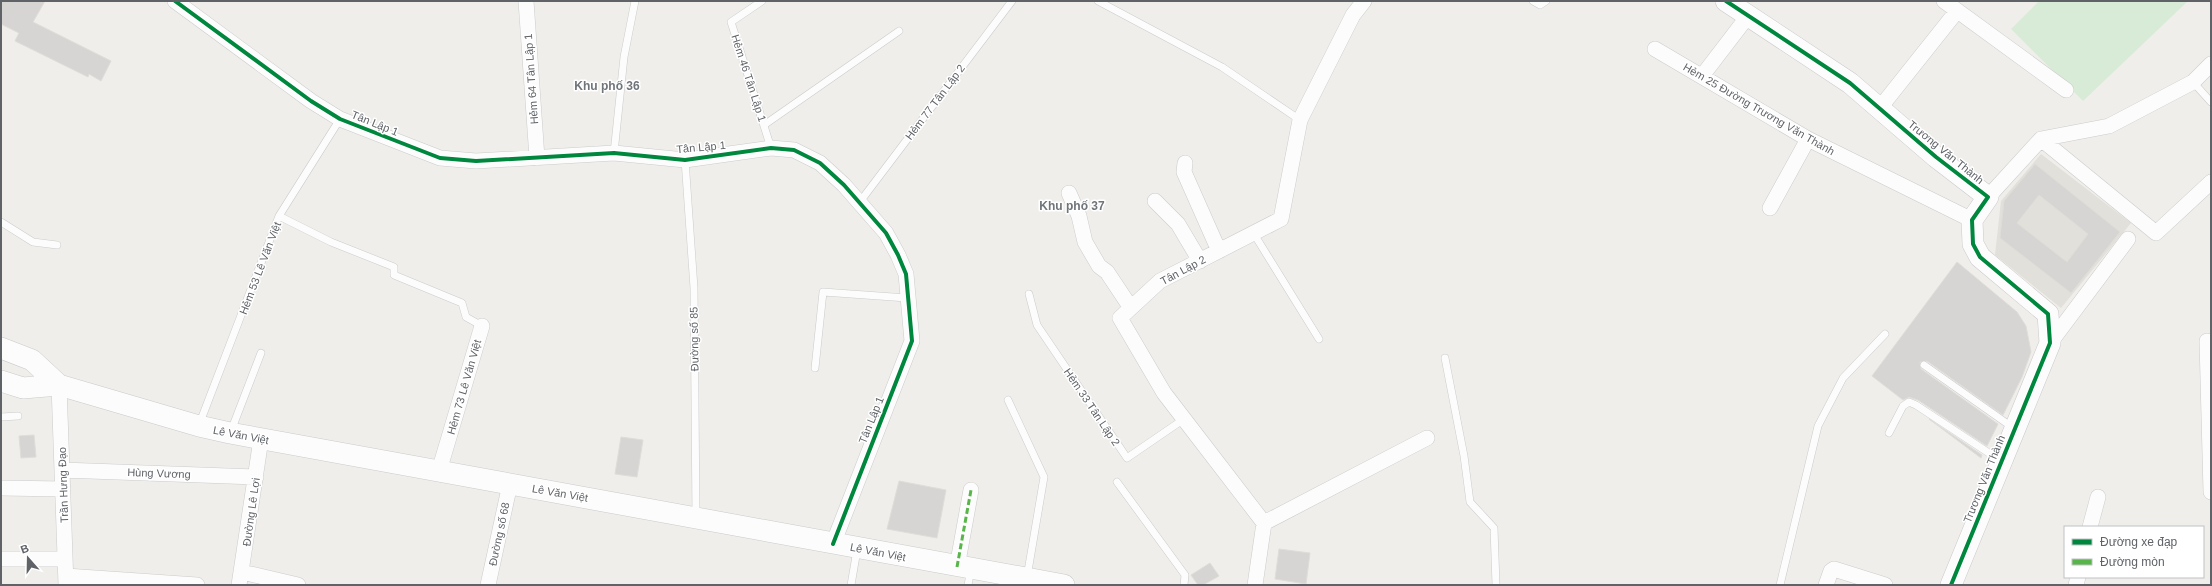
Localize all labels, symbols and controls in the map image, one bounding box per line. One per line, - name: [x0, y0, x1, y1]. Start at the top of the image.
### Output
- street label: Hẻm 64 Tân Lập 1: [522, 33, 540, 125]
- street label: Hẻm 46 Tân Lập 1: [729, 33, 769, 123]
- street label: Hẻm 25 Đường Trương Văn Thành: [1681, 61, 1837, 157]
- street label: Hẻm 77 Tân Lập 2: [903, 62, 967, 142]
- district label: Khu phố 36: [574, 79, 640, 93]
- street label: Tân Lập 1: [350, 108, 400, 138]
- street label: Trương Văn Thành: [1906, 118, 1986, 186]
- street label: Tân Lập 1: [676, 139, 726, 155]
- district label: Khu phố 37: [1039, 199, 1105, 213]
- street label: Hẻm 53 Lê Văn Việt: [237, 220, 283, 316]
- street label: Tân Lập 2: [1158, 253, 1208, 287]
- street label: Đường số 85: [687, 307, 701, 371]
- street label: Hẻm 73 Lê Văn Việt: [445, 338, 483, 436]
- street label: Hẻm 33 Tân Lập 2: [1062, 366, 1122, 448]
- street label: Tân Lập 1: [856, 395, 886, 445]
- street label: Lê Văn Việt: [212, 424, 270, 446]
- street label: Trương Văn Thành: [1961, 433, 2007, 525]
- street label: Trần Hưng Đạo: [56, 447, 70, 523]
- street label: Hùng Vương: [127, 466, 191, 480]
- street label: Đường Lê Lợi: [240, 477, 262, 547]
- street label: Lê Văn Việt: [531, 482, 589, 504]
- street label: Đường số 68: [486, 501, 512, 567]
- legend: [2064, 526, 2204, 578]
- text: Đường xe đạp: [2100, 535, 2178, 549]
- north arrow: [8, 538, 48, 578]
- street label: Lê Văn Việt: [849, 541, 907, 563]
- text: B: [19, 542, 30, 556]
- text: Đường mòn: [2100, 555, 2165, 569]

